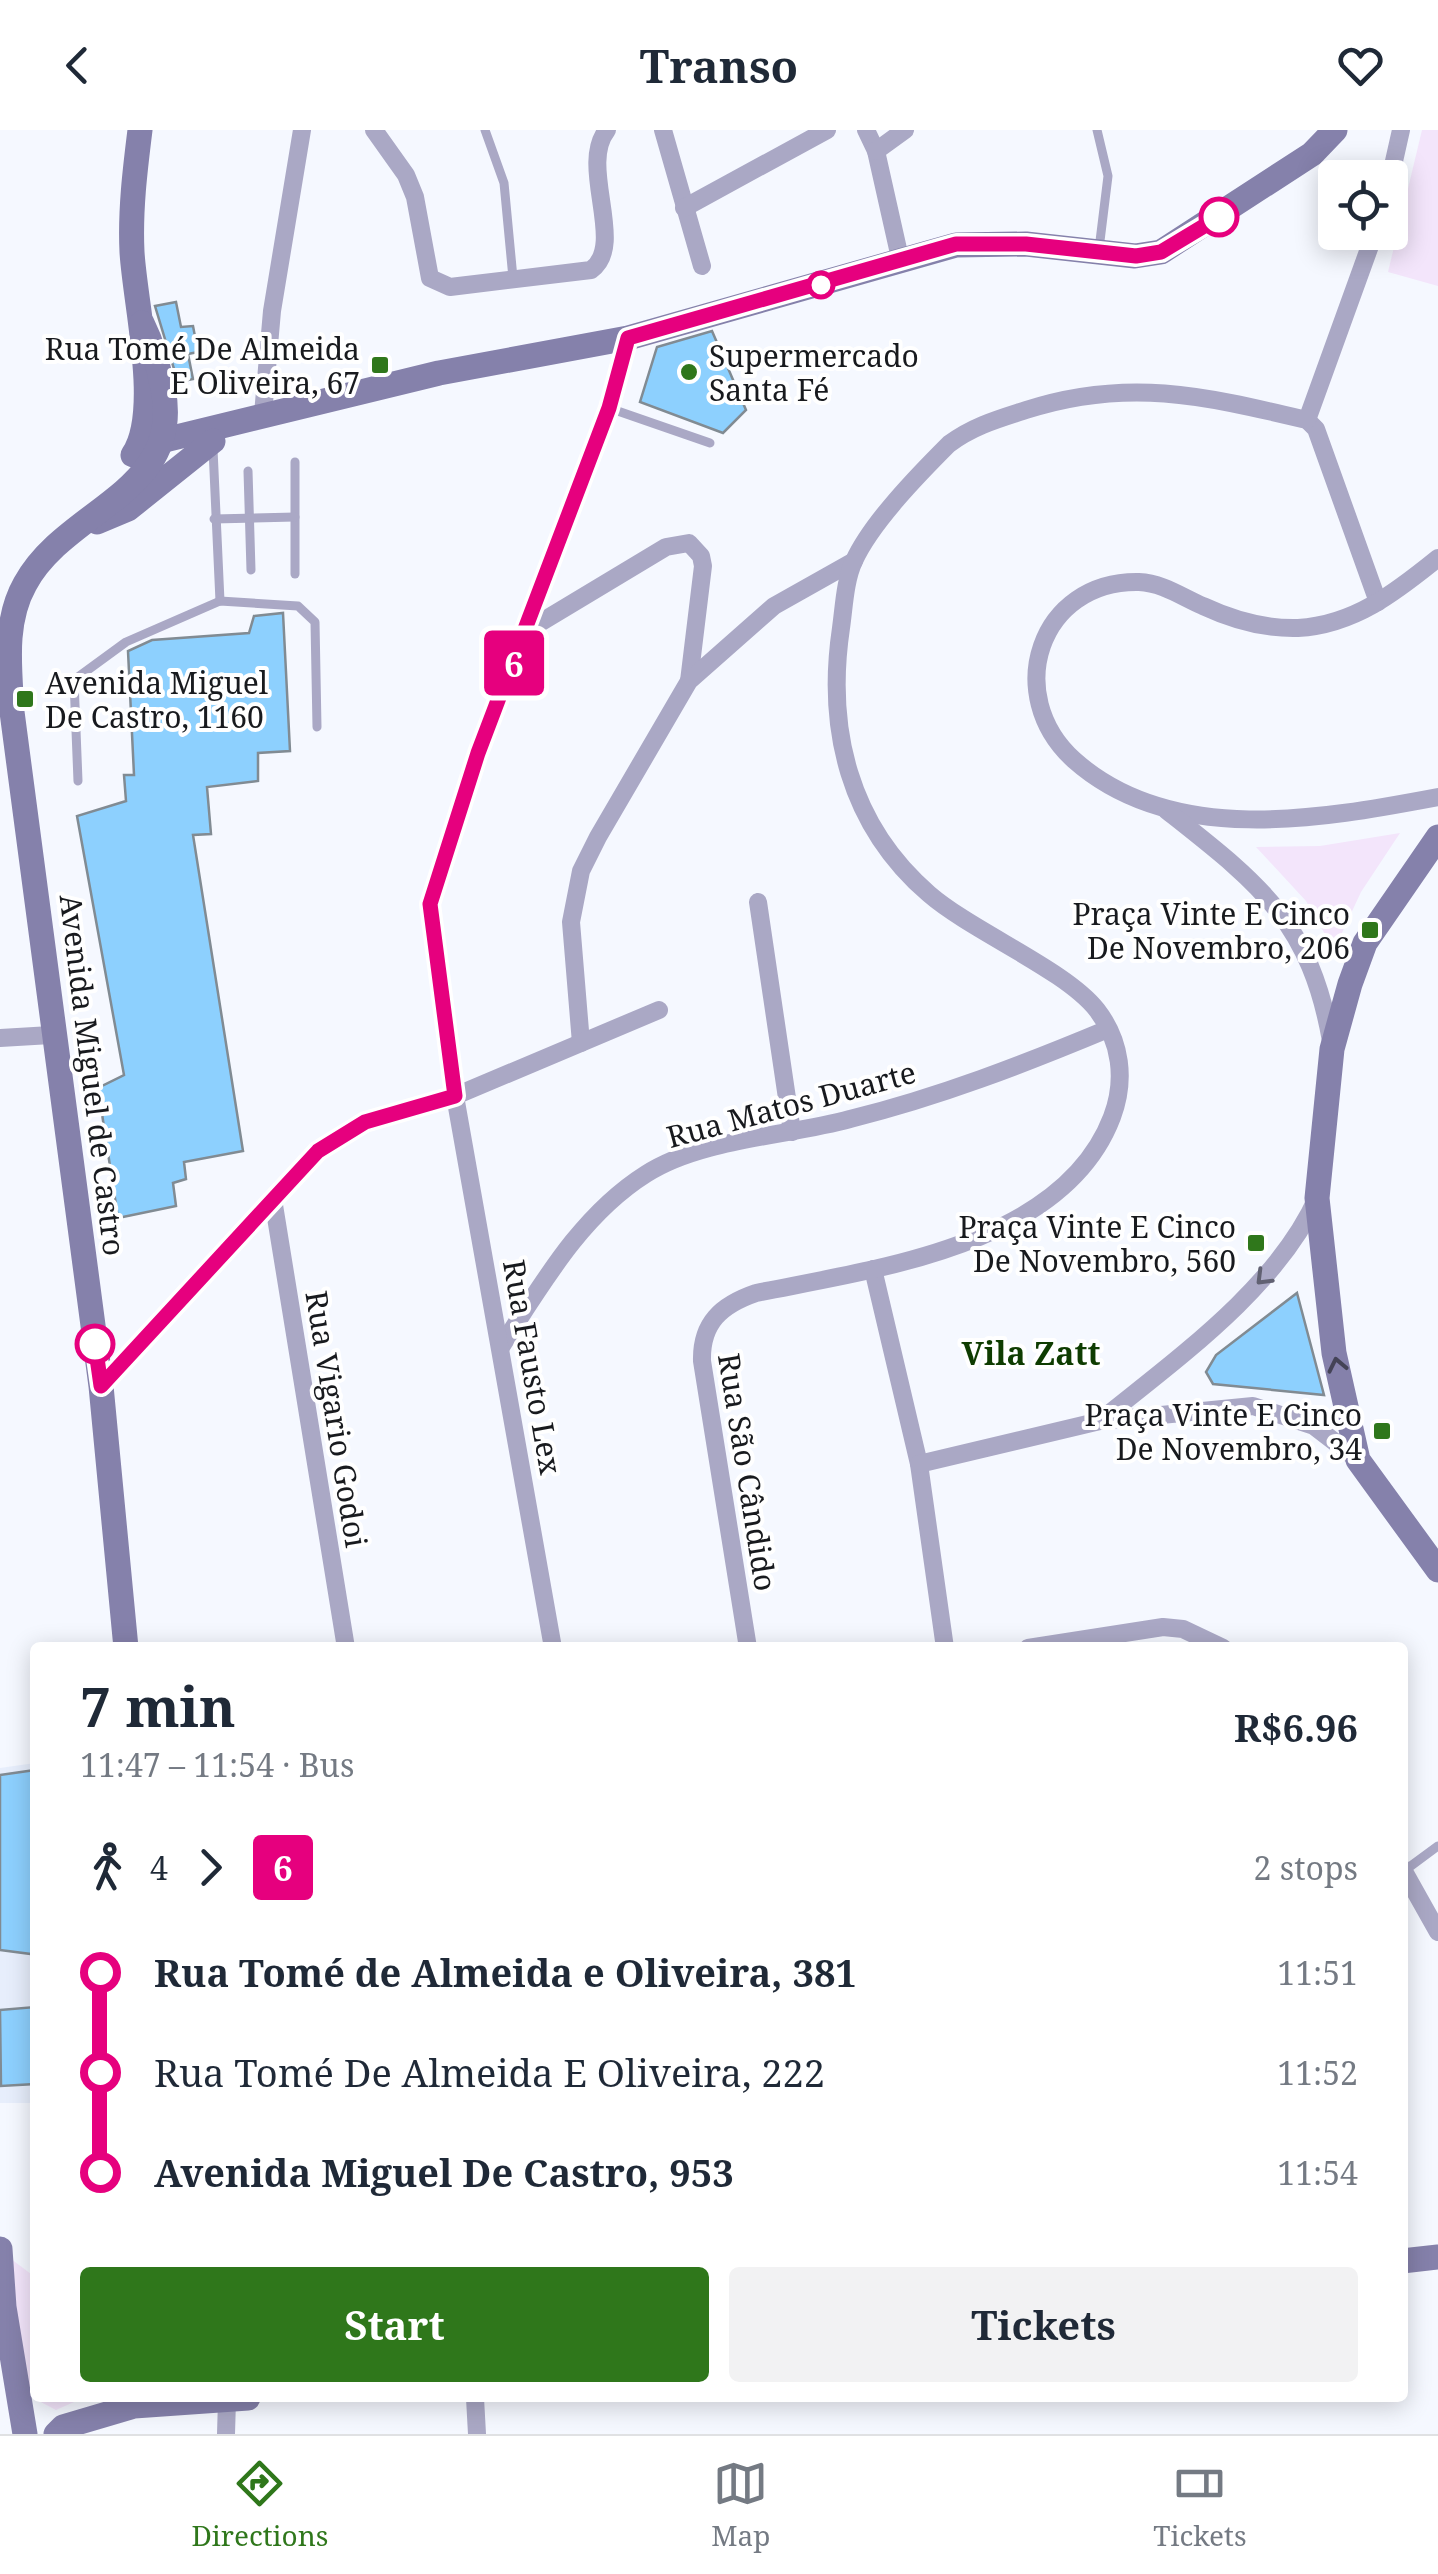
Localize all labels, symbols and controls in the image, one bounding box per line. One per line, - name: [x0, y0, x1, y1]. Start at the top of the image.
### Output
- text: Transo: [640, 35, 798, 96]
- icon: back: [50, 38, 105, 93]
- icon: heart: [1333, 38, 1388, 93]
- map controls: [1318, 160, 1408, 250]
- button: locate: [1318, 160, 1408, 250]
- unlabelled marker: [1200, 198, 1238, 236]
- unlabelled marker: [808, 272, 834, 298]
- place label: Rua Tomé De Almeida E Oliveira, 67: [45, 328, 360, 403]
- place label: Supermercado Santa Fé: [709, 335, 919, 410]
- marker: Rua Tomé De Almeida E Oliveira, 67: [369, 354, 391, 376]
- marker: Supermercado Santa Fé: [678, 361, 700, 383]
- line badge: 6: [482, 630, 546, 696]
- text: 6: [504, 640, 524, 687]
- place label: Avenida Miguel De Castro, 1160: [45, 662, 268, 737]
- marker: Avenida Miguel De Castro, 1160: [14, 688, 36, 710]
- street label: Avenida Miguel de Castro: [50, 892, 136, 1258]
- place label: Praça Vinte E Cinco De Novembro, 206: [1072, 893, 1350, 968]
- marker: Praça Vinte E Cinco De Novembro, 206: [1359, 919, 1381, 941]
- street label: Rua Matos Duarte: [662, 1051, 920, 1157]
- place label: Praça Vinte E Cinco De Novembro, 560: [958, 1206, 1236, 1281]
- marker: Praça Vinte E Cinco De Novembro, 560: [1245, 1232, 1267, 1254]
- street label: Rua Fausto Lex: [494, 1257, 572, 1478]
- one-way arrow: [1256, 1266, 1274, 1284]
- street label: Rua Vigario Godoi: [296, 1288, 378, 1551]
- unlabelled marker: [76, 1325, 114, 1363]
- district label: Vila Zatt: [962, 1331, 1100, 1374]
- street label: Rua São Cândido: [709, 1350, 787, 1594]
- one-way arrow: [1327, 1357, 1348, 1374]
- place label: Praça Vinte E Cinco De Novembro, 34: [1084, 1394, 1362, 1469]
- marker: Praça Vinte E Cinco De Novembro, 34: [1371, 1420, 1393, 1442]
- text: 7 min: [80, 1668, 236, 1743]
- text: R$6.96: [1234, 1701, 1358, 1753]
- text: 11:47 – 11:54 · Bus: [80, 1743, 354, 1786]
- icon: walk: [80, 1840, 135, 1895]
- icon: forward: [183, 1840, 238, 1895]
- text: 6: [273, 1844, 293, 1891]
- text: 4: [150, 1846, 168, 1889]
- text: 2 stops: [1254, 1846, 1358, 1889]
- text: Rua Tomé de Almeida e Oliveira, 381: [154, 1946, 857, 1998]
- text: 11:51: [1277, 1951, 1358, 1994]
- text: Rua Tomé De Almeida E Oliveira, 222: [154, 2046, 825, 2098]
- text: 11:52: [1277, 2051, 1358, 2094]
- text: Avenida Miguel De Castro, 953: [154, 2146, 734, 2198]
- text: 11:54: [1277, 2151, 1358, 2194]
- button: Start: [80, 2267, 709, 2382]
- button: Tickets: [729, 2267, 1358, 2382]
- tab: Directions: [191, 2456, 328, 2554]
- tab: Map: [711, 2456, 770, 2554]
- tab: Tickets: [1153, 2456, 1247, 2554]

